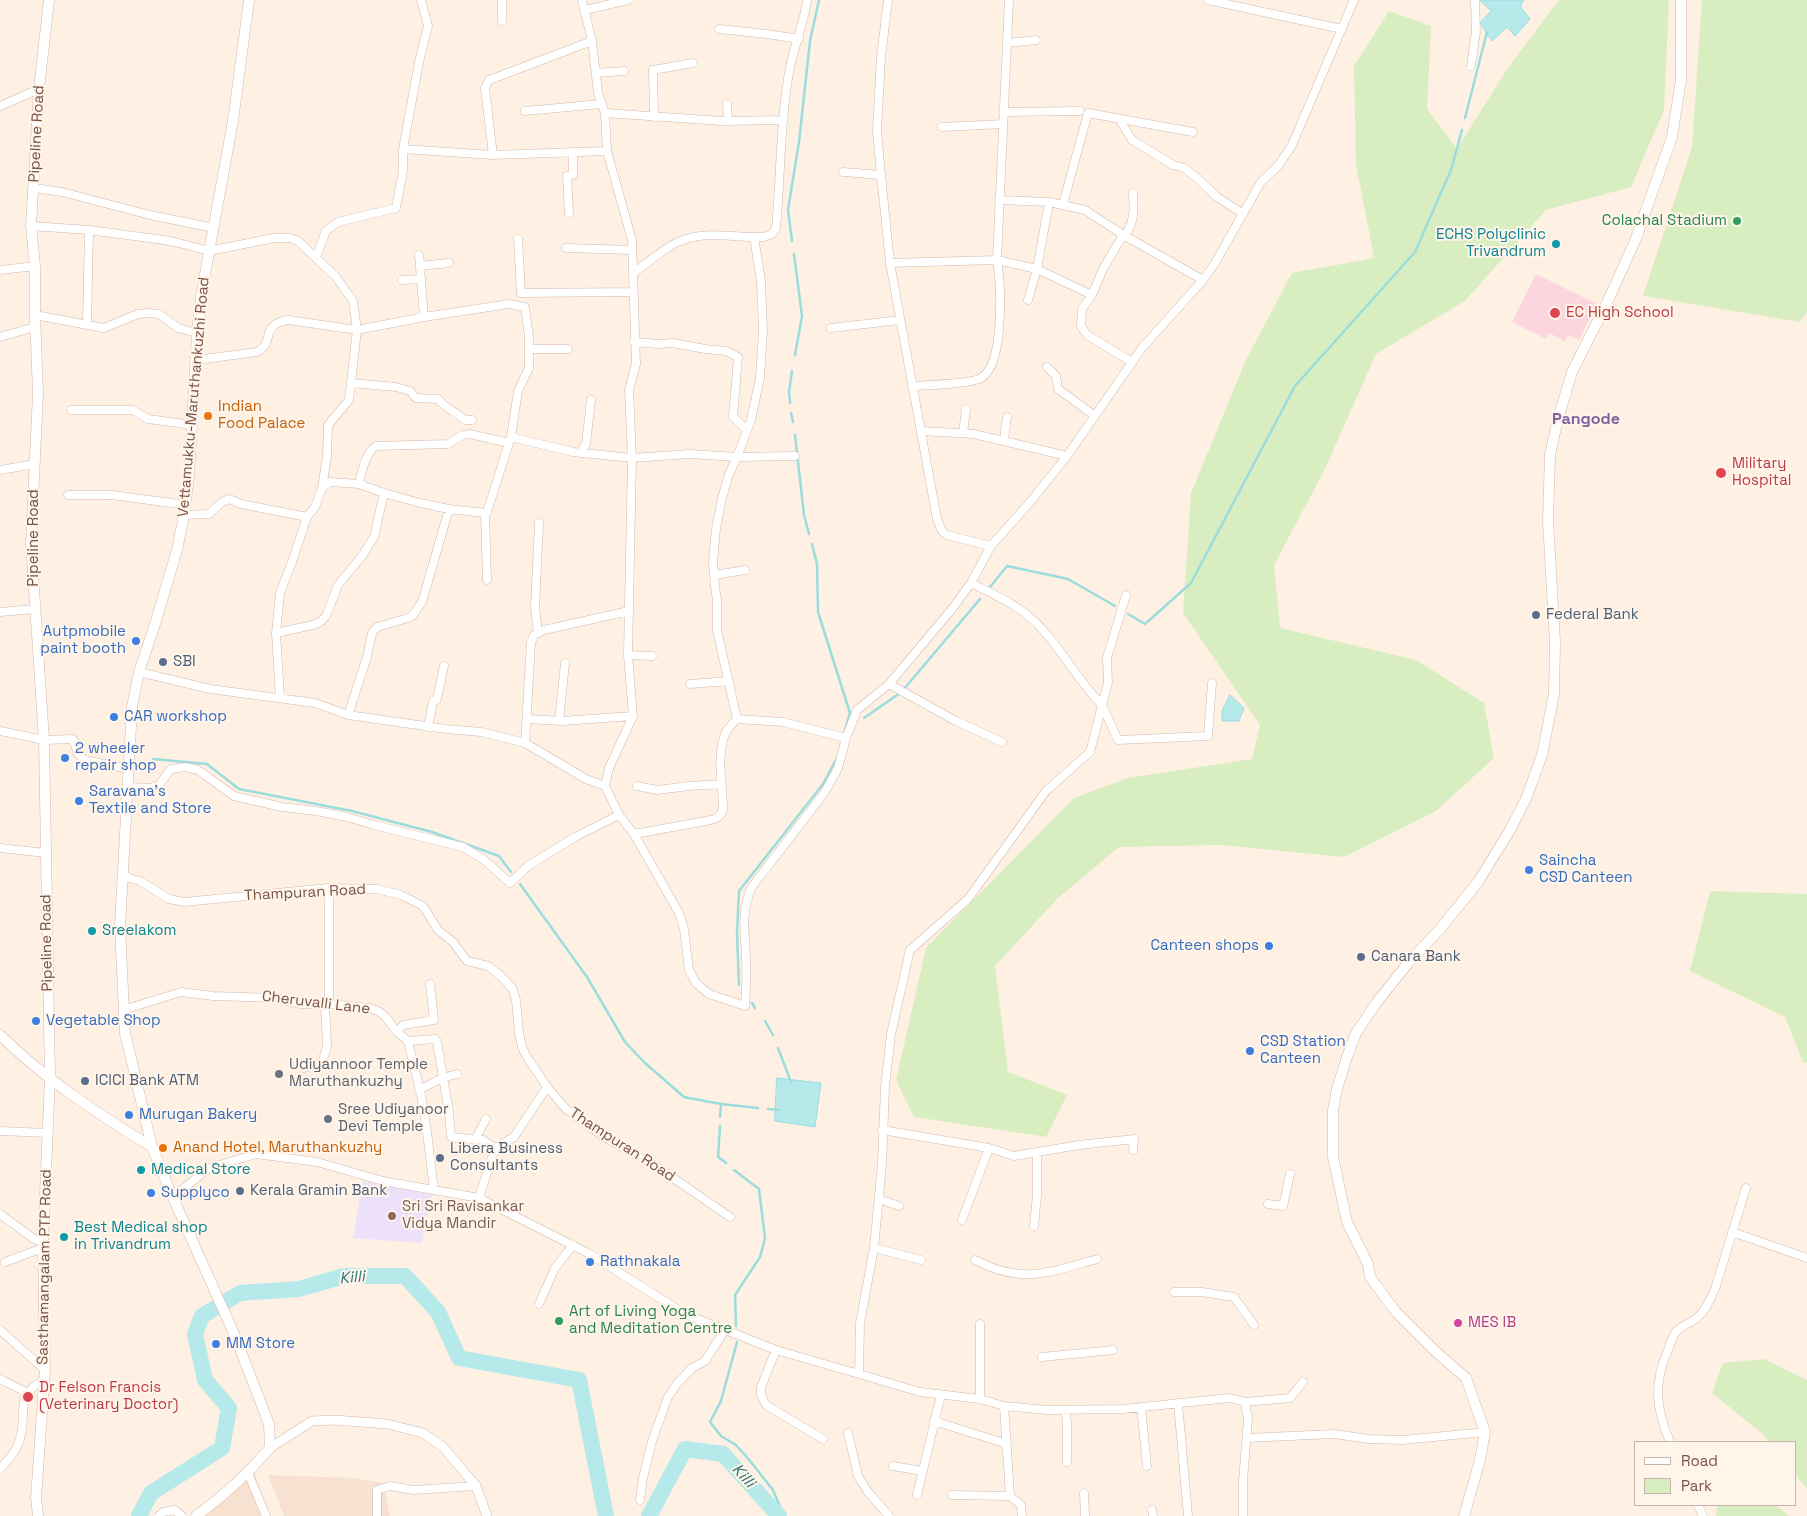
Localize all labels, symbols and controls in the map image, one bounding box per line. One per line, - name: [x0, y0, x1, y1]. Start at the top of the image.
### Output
- street label: Pipeline Road: [25, 85, 49, 183]
- place label: Colachal Stadium: [1602, 212, 1727, 230]
- marker: Colachal Stadium: [1731, 215, 1743, 227]
- place label: ECHS Polyclinic Trivandrum: [1436, 226, 1546, 261]
- marker: ECHS Polyclinic Trivandrum: [1550, 238, 1562, 250]
- street label: Vettamukku-Maruthankuzhi Road: [175, 276, 213, 518]
- place label: EC High School: [1566, 304, 1674, 322]
- marker: EC High School: [1548, 306, 1562, 320]
- place label: Indian Food Palace: [218, 398, 305, 433]
- marker: Indian Food Palace: [202, 410, 214, 422]
- district label: Pangode: [1552, 410, 1620, 430]
- place label: Military Hospital: [1732, 455, 1792, 490]
- marker: Military Hospital: [1714, 466, 1728, 480]
- street label: Pipeline Road: [25, 489, 43, 587]
- place label: Federal Bank: [1546, 606, 1639, 624]
- marker: Federal Bank: [1530, 609, 1542, 621]
- place label: Autpmobile paint booth: [40, 623, 126, 658]
- marker: Autpmobile paint booth: [130, 635, 142, 647]
- place label: SBI: [173, 653, 196, 671]
- marker: SBI: [157, 656, 169, 668]
- place label: CAR workshop: [124, 708, 227, 726]
- marker: CAR workshop: [108, 711, 120, 723]
- place label: 2 wheeler repair shop: [75, 740, 157, 775]
- marker: 2 wheeler repair shop: [59, 752, 71, 764]
- place label: Saravana's Textile and Store: [89, 783, 211, 818]
- marker: Saravana's Textile and Store: [73, 795, 85, 807]
- place label: Saincha CSD Canteen: [1539, 852, 1632, 887]
- marker: Saincha CSD Canteen: [1523, 864, 1535, 876]
- street label: Thampuran Road: [243, 881, 367, 905]
- street label: Pipeline Road: [37, 894, 57, 992]
- place label: Sreelakom: [102, 922, 176, 940]
- marker: Sreelakom: [86, 925, 98, 937]
- place label: Canteen shops: [1150, 937, 1259, 955]
- marker: Canteen shops: [1263, 940, 1275, 952]
- place label: Canara Bank: [1371, 948, 1461, 966]
- marker: Canara Bank: [1355, 951, 1367, 963]
- street label: Cheruvalli Lane: [261, 987, 371, 1019]
- place label: Vegetable Shop: [46, 1012, 161, 1030]
- marker: Vegetable Shop: [30, 1015, 42, 1027]
- place label: CSD Station Canteen: [1260, 1033, 1346, 1068]
- marker: CSD Station Canteen: [1244, 1045, 1256, 1057]
- place label: Udiyannoor Temple Maruthankuzhy: [289, 1056, 428, 1091]
- marker: Udiyannoor Temple Maruthankuzhy: [273, 1068, 285, 1080]
- place label: ICICI Bank ATM: [95, 1072, 199, 1090]
- marker: ICICI Bank ATM: [79, 1075, 91, 1087]
- place label: Sree Udiyanoor Devi Temple: [338, 1101, 449, 1136]
- street label: Thampuran Road: [566, 1104, 678, 1186]
- place label: Murugan Bakery: [139, 1106, 257, 1124]
- marker: Murugan Bakery: [123, 1109, 135, 1121]
- marker: Sree Udiyanoor Devi Temple: [322, 1113, 334, 1125]
- place label: Anand Hotel, Maruthankuzhy: [173, 1139, 382, 1157]
- place label: Libera Business Consultants: [450, 1140, 563, 1175]
- marker: Anand Hotel, Maruthankuzhy: [157, 1142, 169, 1154]
- marker: Libera Business Consultants: [434, 1152, 446, 1164]
- place label: Medical Store: [151, 1161, 251, 1179]
- marker: Medical Store: [135, 1164, 147, 1176]
- street label: Sasthamangalam PTP Road: [34, 1169, 56, 1365]
- place label: Kerala Gramin Bank: [250, 1182, 387, 1200]
- place label: Supplyco: [161, 1184, 230, 1202]
- marker: Kerala Gramin Bank: [234, 1185, 246, 1197]
- marker: Supplyco: [145, 1187, 157, 1199]
- place label: Sri Sri Ravisankar Vidya Mandir: [402, 1198, 524, 1233]
- marker: Sri Sri Ravisankar Vidya Mandir: [386, 1210, 398, 1222]
- place label: Best Medical shop in Trivandrum: [74, 1219, 208, 1254]
- marker: Best Medical shop in Trivandrum: [58, 1231, 70, 1243]
- place label: Rathnakala: [600, 1253, 680, 1271]
- marker: Rathnakala: [584, 1256, 596, 1268]
- water label: Killi: [338, 1267, 366, 1289]
- place label: Art of Living Yoga and Meditation Centre: [569, 1303, 732, 1338]
- place label: MES IB: [1468, 1314, 1516, 1332]
- marker: Art of Living Yoga and Meditation Centre: [553, 1315, 565, 1327]
- marker: MES IB: [1452, 1317, 1464, 1329]
- place label: MM Store: [226, 1335, 295, 1353]
- marker: MM Store: [210, 1338, 222, 1350]
- place label: Dr Felson Francis (Veterinary Doctor): [39, 1379, 178, 1414]
- marker: Dr Felson Francis (Veterinary Doctor): [21, 1390, 35, 1404]
- legend: [1634, 1441, 1797, 1506]
- text: Road: [1681, 1451, 1718, 1470]
- water label: Killi: [727, 1460, 759, 1492]
- text: Park: [1681, 1476, 1712, 1495]

